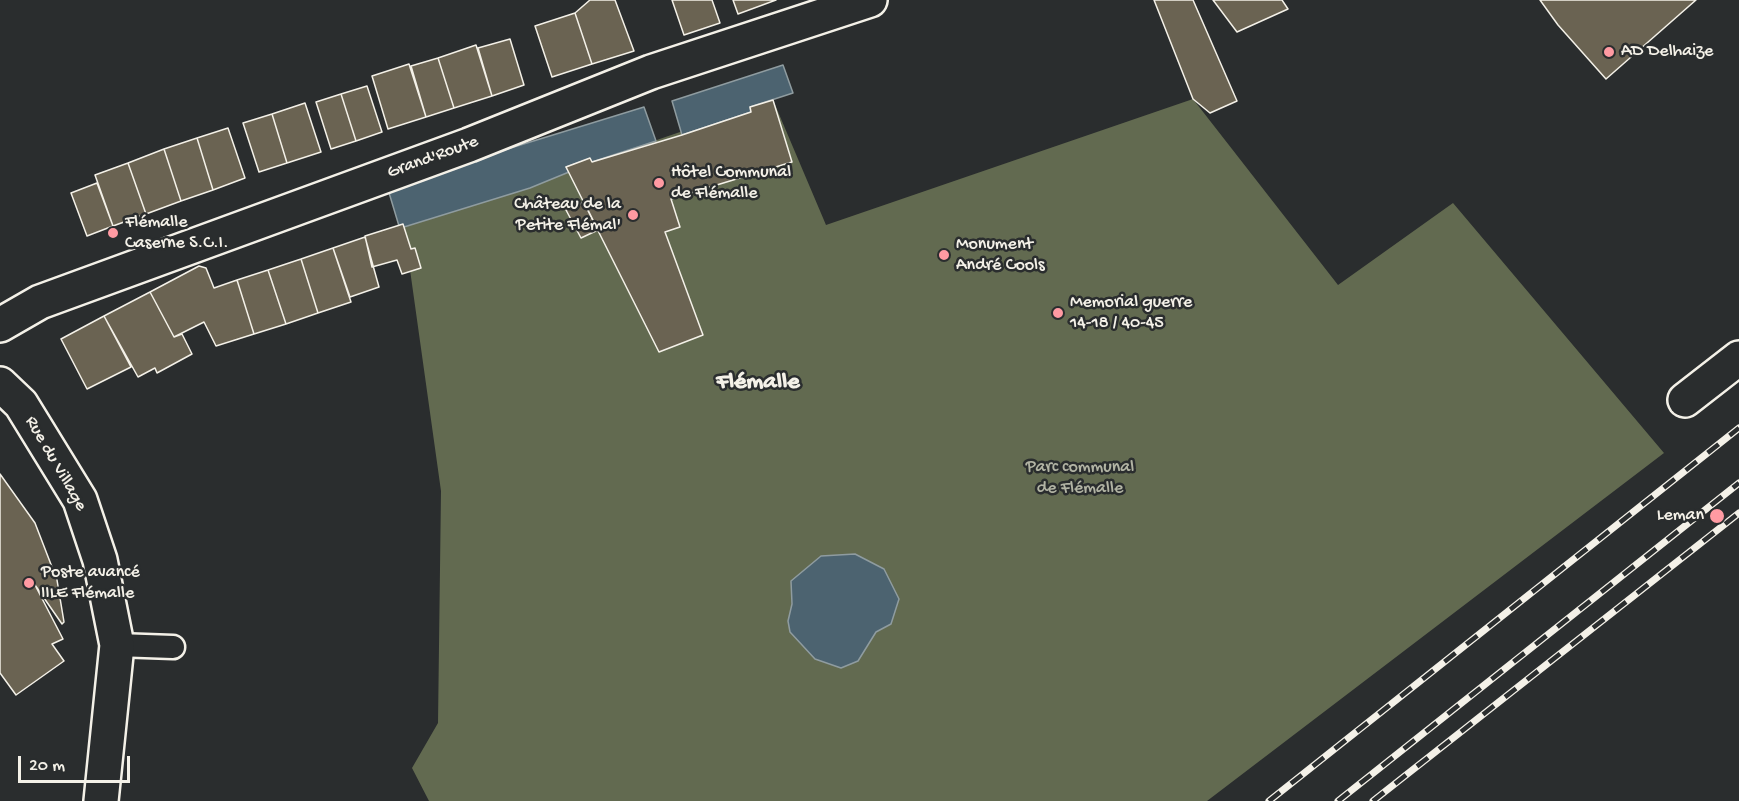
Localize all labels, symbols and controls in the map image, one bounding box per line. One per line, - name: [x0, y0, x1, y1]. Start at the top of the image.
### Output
- place label: AD Delhaize: [1621, 41, 1713, 63]
- marker: AD Delhaize: [1602, 45, 1616, 59]
- street label: Grand'Route: [385, 132, 481, 184]
- place label: Hôtel Communal de Flémalle: [671, 162, 791, 204]
- marker: Hôtel Communal de Flémalle: [652, 176, 666, 190]
- place label: Château de la Petite Flémal': [514, 194, 621, 236]
- marker: Château de la Petite Flémal': [626, 208, 640, 222]
- place label: Flémalle Caserne S.C.I.: [125, 212, 229, 254]
- marker: Flémalle Caserne S.C.I.: [106, 226, 120, 240]
- place label: Monument André Cools: [956, 234, 1045, 276]
- marker: Monument André Cools: [937, 248, 951, 262]
- place label: Memorial guerre 14-18 / 40-45: [1070, 292, 1192, 334]
- marker: Memorial guerre 14-18 / 40-45: [1051, 306, 1065, 320]
- district label: Flémalle: [716, 369, 800, 397]
- street label: Rue du Village: [19, 413, 91, 515]
- park label: Parc communal de Flémalle: [1026, 457, 1134, 500]
- place label: Leman: [1657, 505, 1704, 527]
- marker: Leman: [1708, 507, 1726, 525]
- place label: Poste avancé IILE Flémalle: [41, 562, 140, 604]
- marker: Poste avancé IILE Flémalle: [22, 576, 36, 590]
- scale bar: [21, 744, 134, 782]
- text: 20 m: [29, 756, 65, 777]

